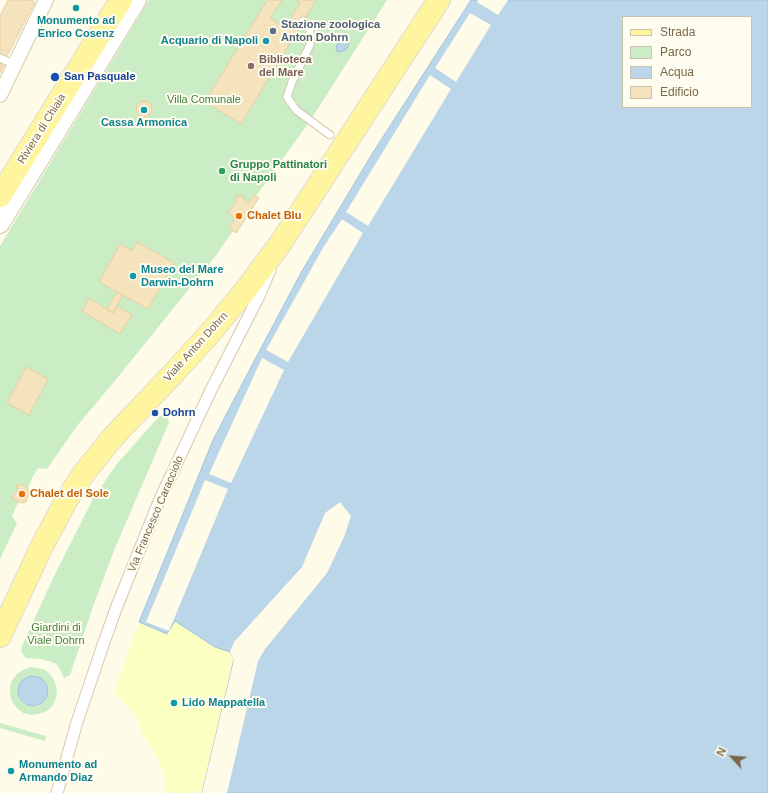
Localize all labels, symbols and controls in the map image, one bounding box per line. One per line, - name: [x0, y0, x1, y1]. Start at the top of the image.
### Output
- marker: Monumento ad Enrico Cosenz: [71, 3, 81, 13]
- place label: Monumento ad Enrico Cosenz: [37, 14, 115, 40]
- legend: [622, 16, 752, 108]
- place label: Stazione zoologica Anton Dohrn: [281, 18, 380, 44]
- text: Strada: [660, 25, 695, 39]
- marker: Stazione zoologica Anton Dohrn: [268, 26, 278, 36]
- place label: Acquario di Napoli: [161, 34, 258, 48]
- marker: Acquario di Napoli: [261, 36, 271, 46]
- text: Parco: [660, 45, 691, 59]
- place label: Biblioteca del Mare: [259, 53, 312, 79]
- marker: Biblioteca del Mare: [246, 61, 256, 71]
- text: Acqua: [660, 65, 694, 79]
- place label: San Pasquale: [64, 70, 136, 84]
- marker: San Pasquale: [49, 71, 61, 83]
- text: Edificio: [660, 85, 699, 99]
- street label: Riviera di Chiaia: [15, 92, 69, 166]
- park label: Villa Comunale: [167, 93, 241, 107]
- marker: Cassa Armonica: [139, 105, 149, 115]
- place label: Cassa Armonica: [101, 116, 187, 130]
- place label: Gruppo Pattinatori di Napoli: [230, 158, 327, 184]
- marker: Gruppo Pattinatori di Napoli: [217, 166, 227, 176]
- place label: Chalet Blu: [247, 209, 301, 223]
- marker: Chalet Blu: [234, 211, 244, 221]
- place label: Museo del Mare Darwin-Dohrn: [141, 263, 224, 289]
- marker: Museo del Mare Darwin-Dohrn: [128, 271, 138, 281]
- street label: Viale Anton Dohrn: [161, 309, 231, 385]
- place label: Dohrn: [163, 406, 195, 420]
- marker: Dohrn: [150, 408, 160, 418]
- street label: Via Francesco Caracciolo: [125, 454, 187, 574]
- place label: Chalet del Sole: [30, 487, 109, 501]
- marker: Chalet del Sole: [17, 489, 27, 499]
- park label: Giardini di Viale Dohrn: [27, 621, 85, 647]
- place label: Lido Mappatella: [182, 696, 265, 710]
- marker: Lido Mappatella: [169, 698, 179, 708]
- north arrow: [712, 737, 752, 777]
- text: N: [714, 746, 728, 758]
- place label: Monumento ad Armando Diaz: [19, 758, 97, 784]
- marker: Monumento ad Armando Diaz: [6, 766, 16, 776]

